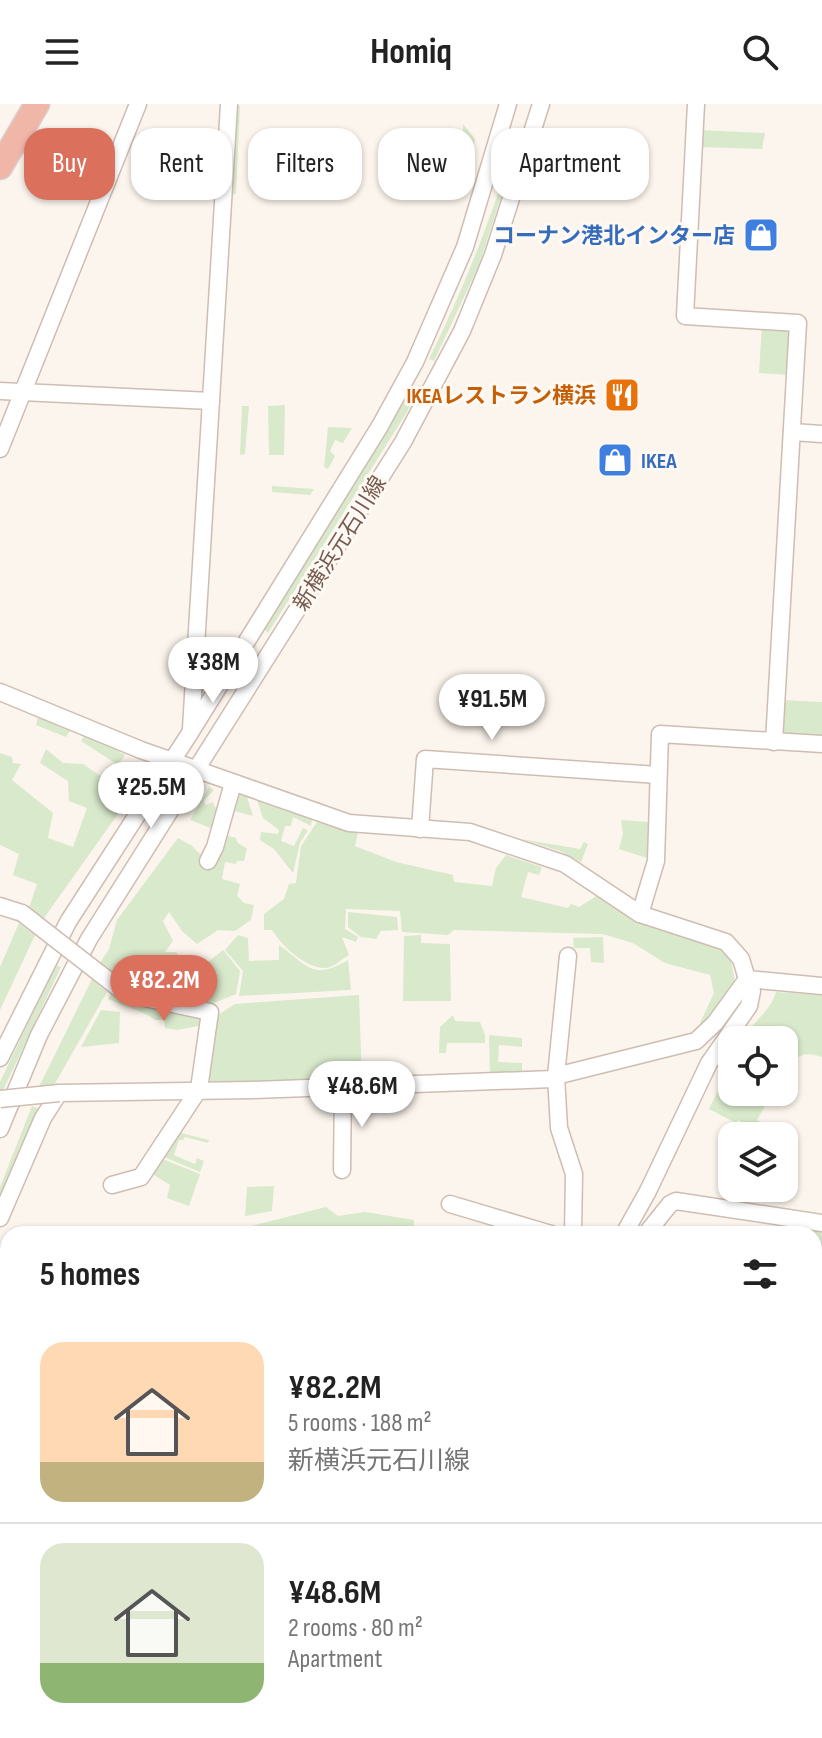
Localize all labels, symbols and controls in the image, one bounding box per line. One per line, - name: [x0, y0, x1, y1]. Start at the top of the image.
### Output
- icon: menu: [40, 30, 84, 74]
- icon: search: [738, 30, 782, 74]
- text: Homiq: [370, 31, 452, 74]
- chip: Buy: [24, 128, 115, 200]
- chip: Rent: [131, 128, 232, 200]
- chip: Filters: [248, 128, 362, 200]
- chip: New: [378, 128, 475, 200]
- chip: Apartment: [491, 128, 649, 200]
- shop icon: コーナン港北インター店: [742, 216, 780, 254]
- place label: コーナン港北インター店: [493, 223, 735, 250]
- restaurant icon: IKEAレストラン横浜: [603, 376, 641, 414]
- place label: IKEAレストラン横浜: [406, 383, 596, 410]
- shop icon: IKEA: [596, 441, 634, 479]
- place label: IKEA: [641, 448, 677, 475]
- street label: 新横浜元石川線: [288, 471, 393, 616]
- pin: ¥38M: [166, 637, 260, 705]
- text: ¥38M: [186, 647, 240, 678]
- pin: ¥91.5M: [427, 674, 557, 742]
- text: ¥91.5M: [457, 684, 527, 715]
- pin: ¥25.5M: [86, 762, 216, 830]
- text: ¥25.5M: [116, 772, 186, 803]
- pin: ¥82.2M: [99, 955, 229, 1023]
- text: ¥82.2M: [128, 965, 200, 996]
- map controls: [718, 1026, 798, 1202]
- button: locate: [718, 1026, 798, 1106]
- pin: ¥48.6M: [297, 1061, 427, 1129]
- text: ¥48.6M: [326, 1071, 398, 1102]
- button: layers: [718, 1122, 798, 1202]
- icon: filters: [738, 1252, 782, 1296]
- text: 5 homes: [40, 1254, 140, 1295]
- text: ¥82.2M: [288, 1367, 381, 1408]
- icon: home: [104, 1374, 200, 1470]
- text: 5 rooms · 188 m²: [288, 1408, 431, 1439]
- text: 新横浜元石川線: [288, 1446, 470, 1477]
- text: ¥48.6M: [288, 1572, 381, 1613]
- icon: home: [104, 1575, 200, 1671]
- text: 2 rooms · 80 m²: [288, 1613, 423, 1644]
- text: Apartment: [288, 1644, 382, 1675]

